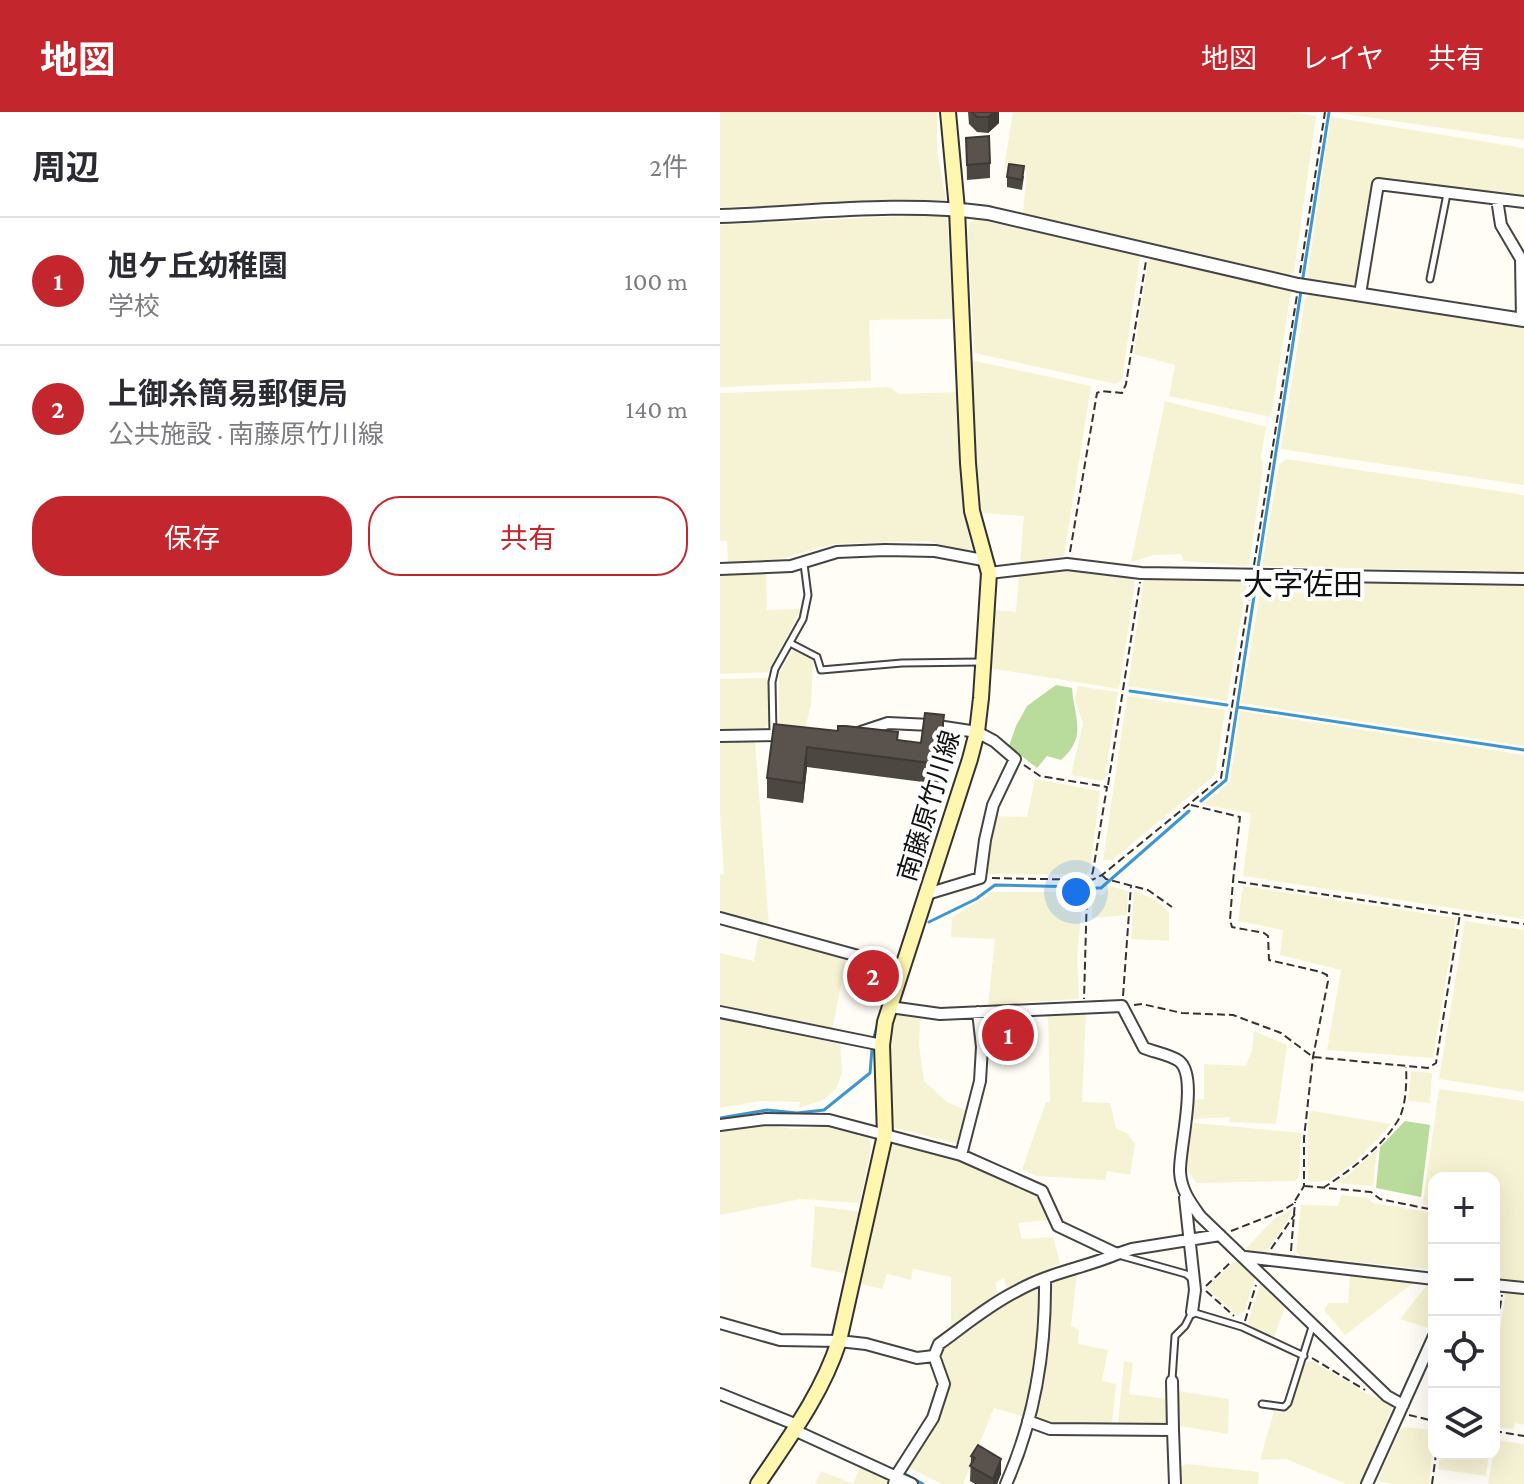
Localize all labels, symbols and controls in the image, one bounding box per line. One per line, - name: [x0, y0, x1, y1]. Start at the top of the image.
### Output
- text: 地図: [40, 39, 116, 81]
- text: 地図: [1201, 43, 1257, 74]
- text: レイヤ: [1301, 43, 1384, 74]
- text: 共有: [1428, 43, 1484, 74]
- text: 周辺: [32, 149, 100, 186]
- text: 2件: [650, 153, 688, 182]
- text: 旭ケ丘幼稚園: [108, 249, 288, 282]
- text: 1: [53, 267, 63, 296]
- text: 100 m: [624, 267, 688, 296]
- text: 学校: [108, 292, 160, 321]
- text: 上御糸簡易郵便局: [108, 377, 348, 410]
- text: 2: [51, 395, 65, 424]
- text: 140 m: [626, 395, 688, 424]
- text: 公共施設 · 南藤原竹川線: [108, 420, 384, 449]
- button: 保存: [32, 496, 352, 576]
- button: 共有: [368, 496, 688, 576]
- district label: 大字佐田: [1243, 568, 1363, 601]
- street label: 南藤原竹川線: [892, 727, 966, 885]
- your location: [1056, 872, 1096, 912]
- pin: 2: [847, 946, 899, 1006]
- pin: 1: [982, 1005, 1034, 1065]
- map controls: [1428, 1172, 1500, 1460]
- button: +: [1428, 1172, 1500, 1244]
- button: −: [1428, 1244, 1500, 1316]
- button: locate: [1428, 1316, 1500, 1388]
- button: layers: [1428, 1388, 1500, 1460]

